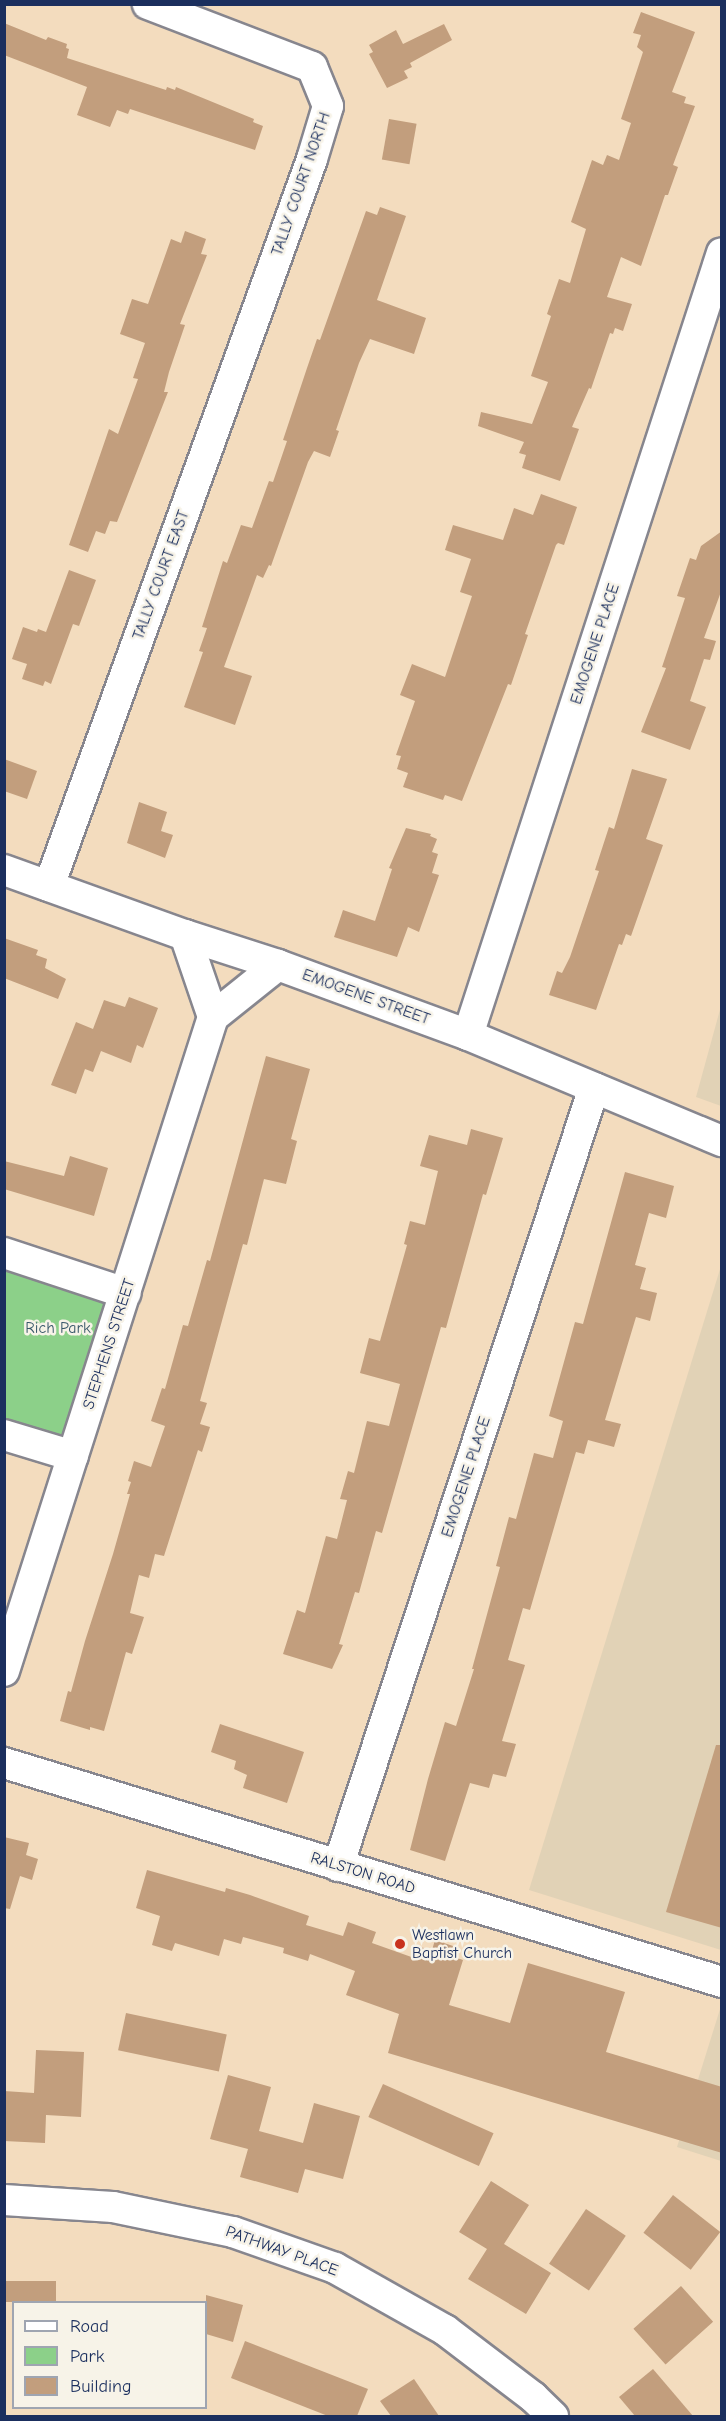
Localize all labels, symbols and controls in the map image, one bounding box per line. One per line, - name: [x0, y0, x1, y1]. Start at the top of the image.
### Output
- street label: TALLY COURT NORTH: [267, 110, 335, 258]
- street label: TALLY COURT EAST: [129, 508, 193, 642]
- street label: EMOGENE PLACE: [566, 581, 624, 707]
- street label: EMOGENE STREET: [300, 965, 432, 1029]
- street label: STEPHENS STREET: [79, 1276, 139, 1412]
- park label: Rich Park: [25, 1318, 91, 1338]
- street label: EMOGENE PLACE: [437, 1414, 495, 1540]
- street label: RALSTON ROAD: [308, 1848, 418, 1898]
- place label: Westlawn Baptist Church: [412, 1925, 512, 1963]
- marker: Westlawn Baptist Church: [393, 1937, 407, 1951]
- street label: PATHWAY PLACE: [223, 2222, 341, 2280]
- legend: [12, 2301, 207, 2409]
- text: Road: [70, 2316, 109, 2337]
- text: Park: [70, 2346, 104, 2367]
- text: Building: [70, 2376, 132, 2397]

